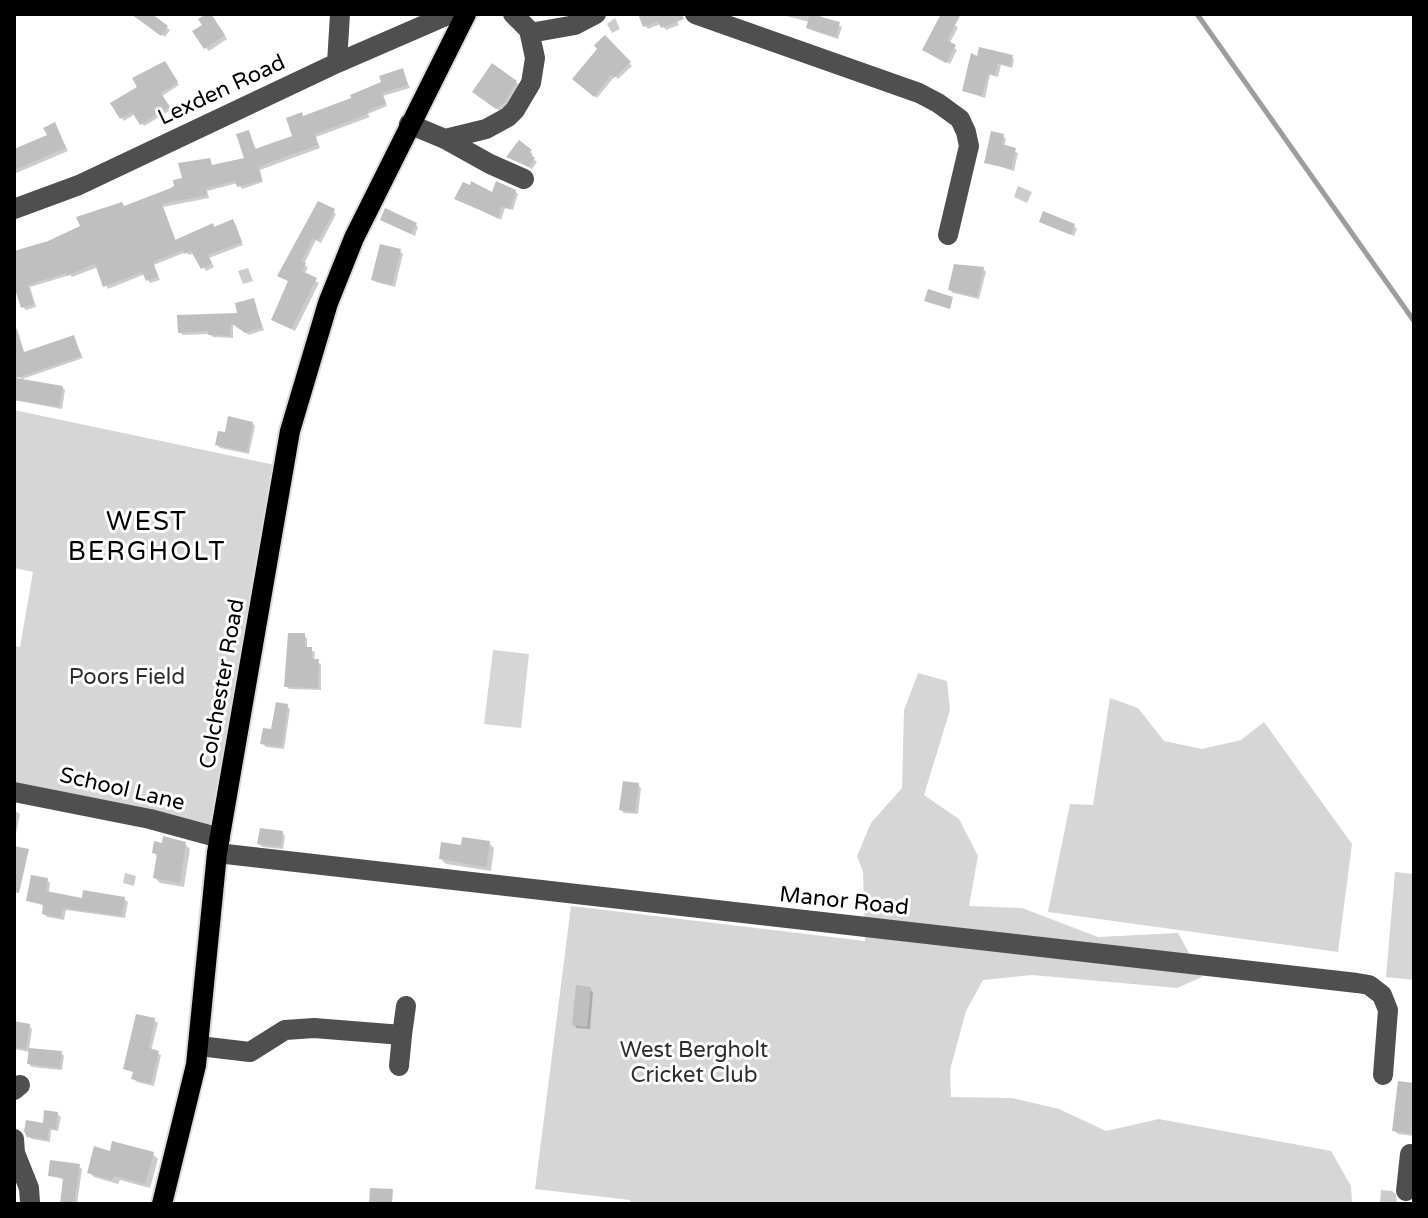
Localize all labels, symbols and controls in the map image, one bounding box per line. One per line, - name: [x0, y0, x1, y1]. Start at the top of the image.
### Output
- street label: Lexden Road: [154, 50, 290, 132]
- district label: WEST BERGHOLT: [68, 507, 226, 568]
- street label: Colchester Road: [195, 597, 251, 771]
- park label: Poors Field: [69, 665, 185, 691]
- street label: School Lane: [57, 763, 187, 817]
- street label: Manor Road: [778, 882, 910, 922]
- park label: West Bergholt Cricket Club: [620, 1038, 768, 1090]

